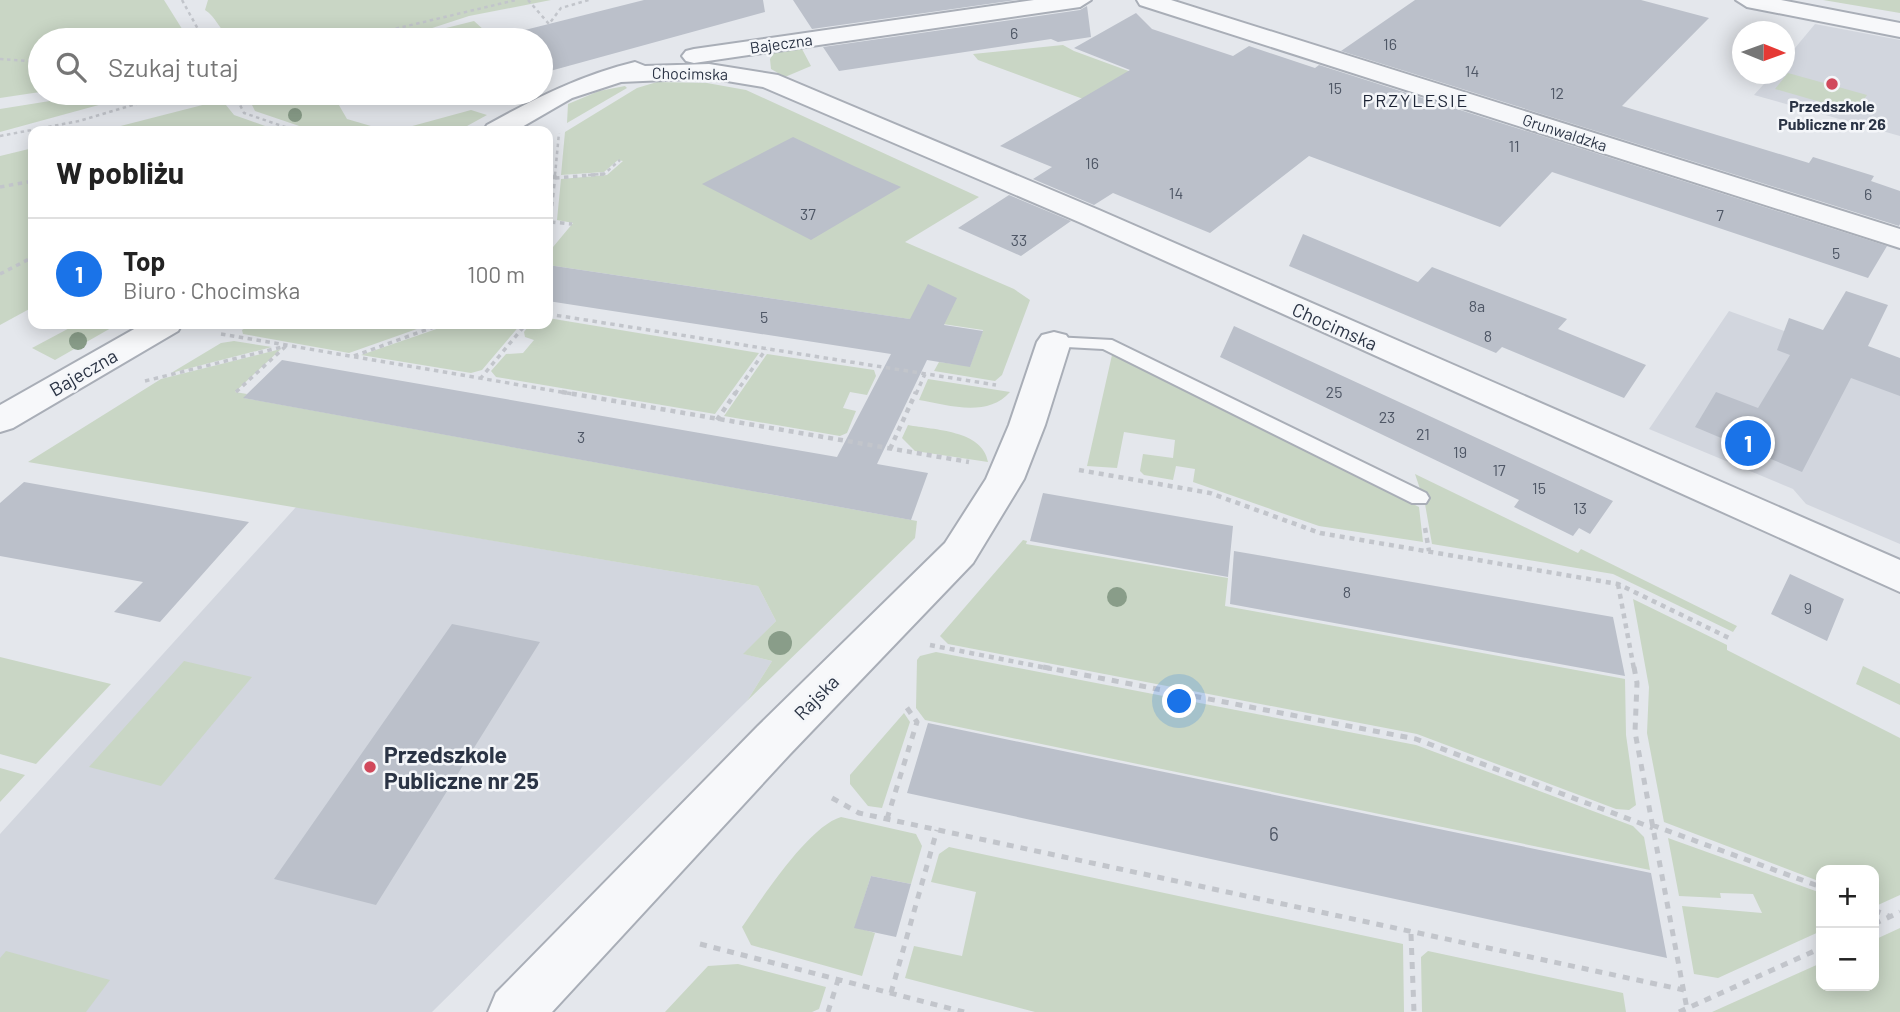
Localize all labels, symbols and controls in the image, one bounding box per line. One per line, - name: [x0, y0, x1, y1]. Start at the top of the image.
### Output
- north arrow: [1732, 21, 1795, 84]
- house number: 6: [1010, 23, 1018, 42]
- search box: [28, 28, 553, 105]
- street label: Bajeczna: [749, 29, 813, 57]
- house number: 16: [1383, 34, 1397, 53]
- icon: search: [52, 48, 90, 86]
- text: Szukaj tutaj: [108, 51, 239, 82]
- house number: 14: [1465, 61, 1479, 80]
- street label: Chocimska: [652, 63, 728, 83]
- marker: Przedszkole Publiczne nr 26: [1824, 76, 1840, 92]
- house number: 15: [1328, 78, 1342, 97]
- house number: 12: [1550, 83, 1564, 102]
- district label: PRZYLESIE: [1363, 89, 1469, 111]
- place label: Przedszkole Publiczne nr 26: [1778, 96, 1886, 133]
- street label: Grunwaldzka: [1520, 109, 1610, 155]
- house number: 11: [1508, 136, 1520, 155]
- house number: 16: [1085, 153, 1099, 172]
- text: W pobliżu: [56, 154, 184, 190]
- house number: 14: [1169, 183, 1183, 202]
- house number: 6: [1864, 184, 1872, 203]
- house number: 37: [800, 204, 816, 223]
- house number: 7: [1716, 205, 1724, 224]
- house number: 33: [1011, 230, 1027, 249]
- house number: 5: [1832, 243, 1840, 262]
- text: Top: [123, 245, 165, 276]
- text: 1: [75, 260, 83, 288]
- text: 100 m: [467, 260, 525, 288]
- text: Biuro · Chocimska: [123, 276, 300, 304]
- house number: 8a: [1469, 296, 1485, 315]
- street label: Chocimska: [1289, 297, 1381, 355]
- house number: 5: [760, 307, 768, 326]
- house number: 8: [1484, 326, 1492, 345]
- street label: Bajeczna: [45, 343, 121, 401]
- house number: 25: [1326, 382, 1342, 401]
- house number: 23: [1379, 407, 1395, 426]
- pin: 1: [1725, 417, 1771, 469]
- house number: 21: [1416, 424, 1430, 443]
- house number: 3: [577, 427, 585, 446]
- house number: 19: [1453, 442, 1467, 461]
- house number: 17: [1492, 460, 1506, 479]
- house number: 15: [1532, 478, 1546, 497]
- house number: 13: [1573, 498, 1587, 517]
- house number: 8: [1343, 582, 1351, 601]
- house number: 9: [1804, 598, 1812, 617]
- street label: Rajska: [789, 670, 843, 724]
- your location: [1162, 684, 1196, 718]
- place label: Przedszkole Publiczne nr 25: [384, 740, 539, 794]
- marker: Przedszkole Publiczne nr 25: [362, 759, 378, 775]
- house number: 6: [1269, 822, 1279, 845]
- map controls: [1816, 865, 1879, 991]
- button: +: [1816, 865, 1879, 928]
- button: −: [1816, 928, 1879, 991]

